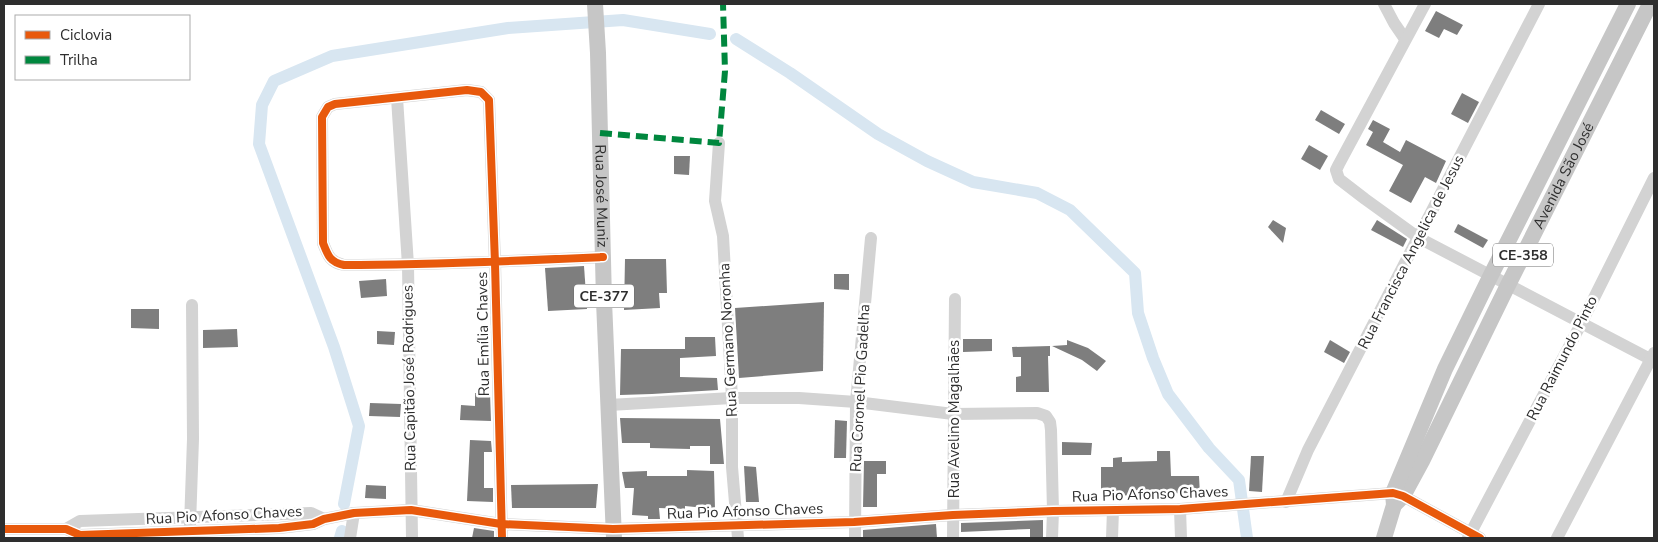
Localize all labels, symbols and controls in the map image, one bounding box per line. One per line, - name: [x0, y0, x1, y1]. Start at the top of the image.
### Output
- legend: [15, 15, 190, 80]
- text: Ciclovia: [60, 25, 112, 45]
- text: Trilha: [60, 50, 98, 70]
- street label: Avenida São José: [1528, 119, 1598, 232]
- street label: Rua José Muniz: [590, 144, 613, 248]
- street label: Rua Francisca Angelica de Jesus: [1353, 151, 1469, 353]
- road number: CE-358: [1493, 244, 1553, 266]
- street label: Rua Germano Noronha: [714, 263, 742, 417]
- street label: Rua Emília Chaves: [472, 272, 494, 396]
- road number: CE-377: [574, 284, 634, 308]
- street label: Rua Capitão José Rodrigues: [397, 285, 421, 471]
- street label: Rua Raimundo Pinto: [1522, 292, 1602, 424]
- street label: Rua Coronel Pio Gadelha: [846, 303, 874, 473]
- street label: Rua Avelino Magalhães: [944, 340, 964, 498]
- street label: Rua Pio Afonso Chaves: [1071, 481, 1229, 507]
- street label: Rua Pio Afonso Chaves: [666, 498, 824, 524]
- street label: Rua Pio Afonso Chaves: [145, 501, 303, 529]

